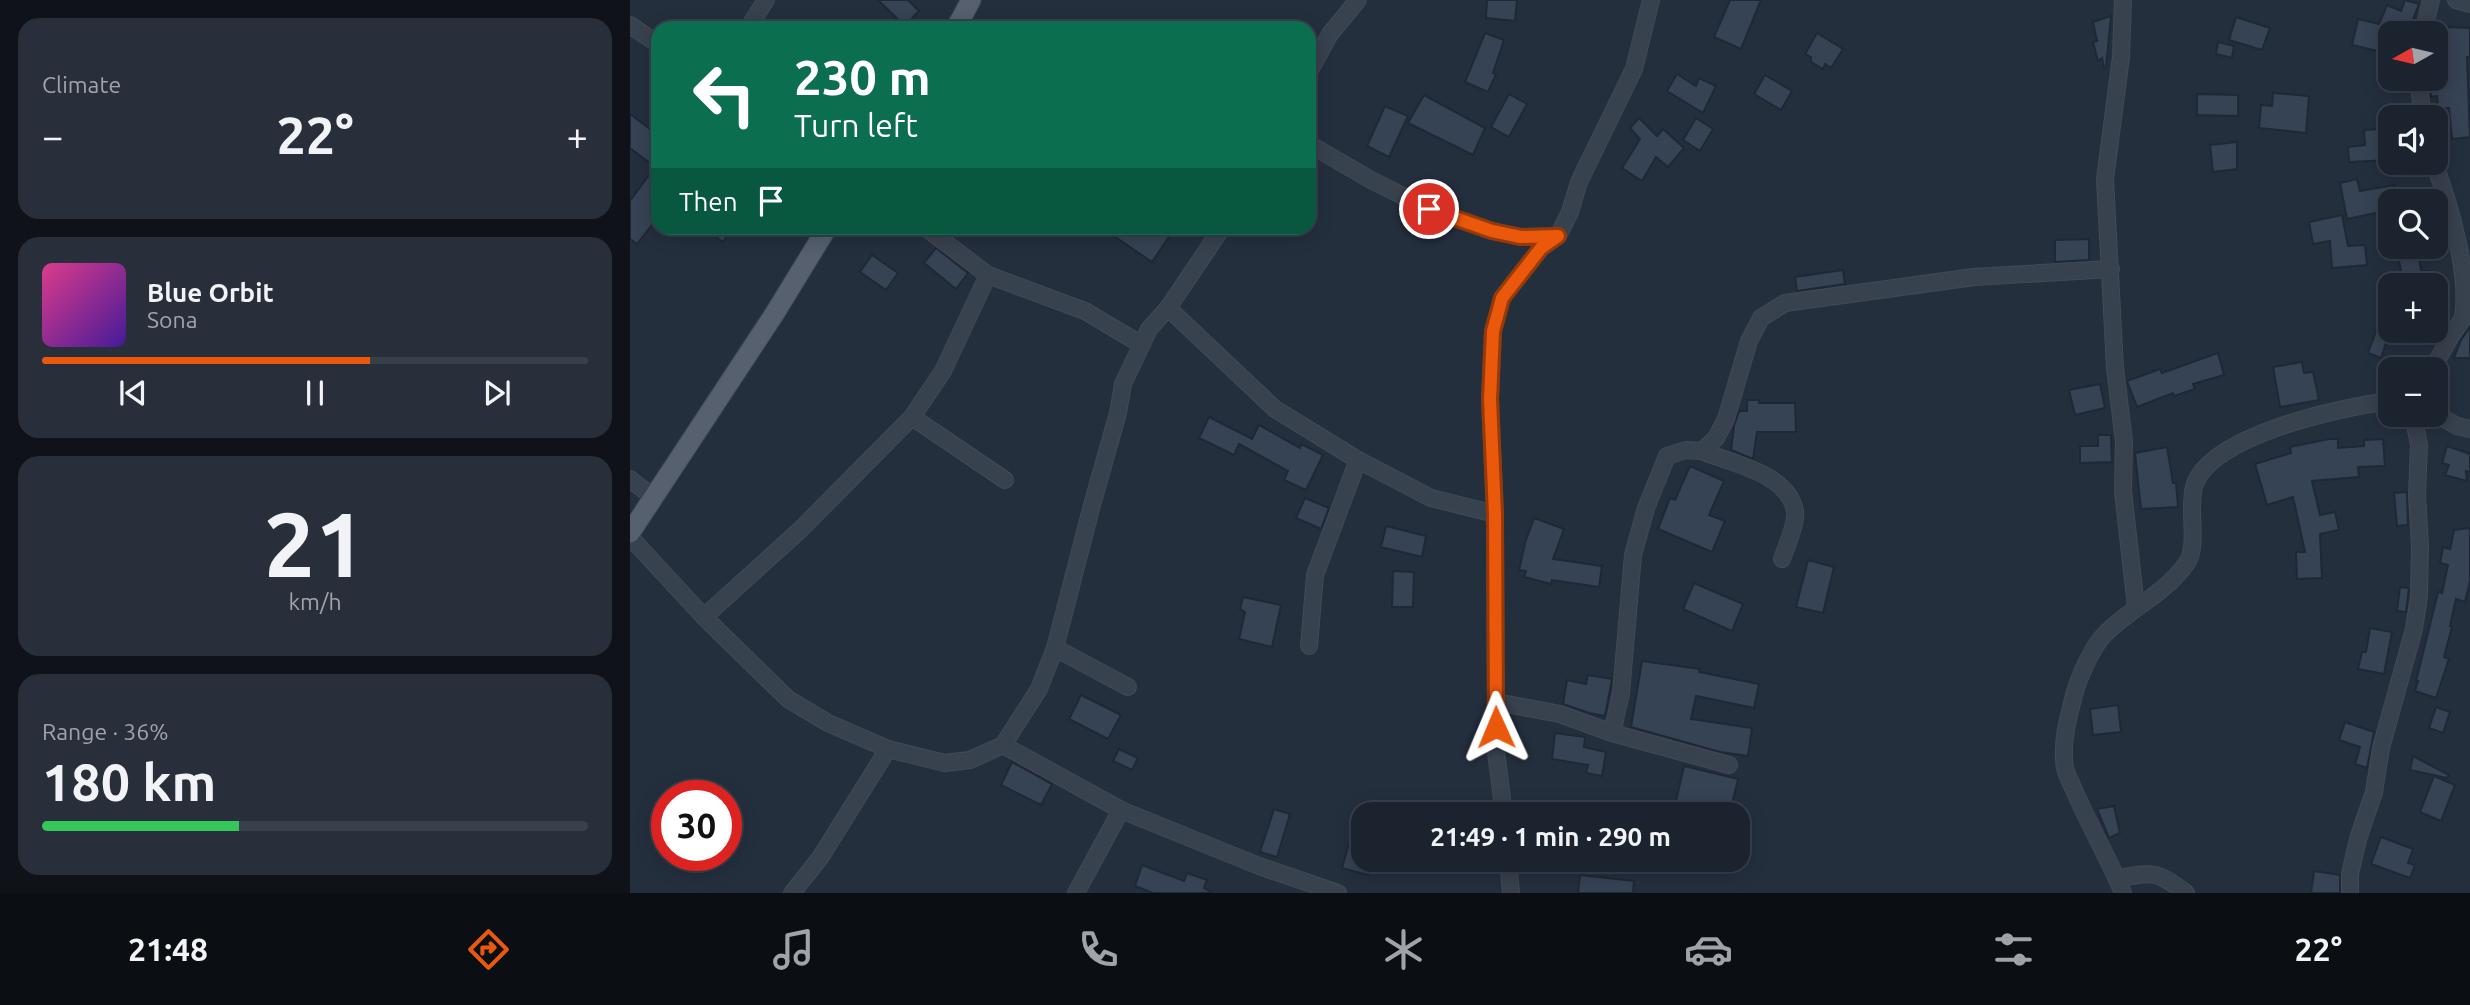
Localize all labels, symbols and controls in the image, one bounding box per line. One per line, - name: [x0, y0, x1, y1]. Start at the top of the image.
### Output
- north arrow: [2378, 21, 2448, 91]
- map controls: [2378, 21, 2448, 427]
- icon: left: [679, 49, 770, 140]
- text: 230 m: [794, 49, 931, 104]
- text: Climate: [42, 72, 121, 97]
- button: sound: [2378, 105, 2448, 175]
- text: 22°: [276, 106, 354, 164]
- text: Turn left: [794, 107, 918, 143]
- text: −: [42, 115, 63, 157]
- text: +: [567, 115, 588, 157]
- pin: [1399, 179, 1459, 239]
- icon: arrive: [752, 182, 790, 220]
- text: Then: [679, 187, 738, 216]
- button: search: [2378, 189, 2448, 259]
- icon: arrive: [1410, 190, 1448, 228]
- button: +: [2378, 273, 2448, 343]
- text: Blue Orbit: [147, 278, 274, 307]
- text: Sona: [147, 307, 197, 332]
- button: −: [2378, 357, 2448, 427]
- icon: previous: [114, 374, 152, 412]
- icon: pause: [296, 374, 334, 412]
- icon: next: [478, 374, 516, 412]
- text: 21: [264, 492, 366, 594]
- text: km/h: [288, 589, 342, 614]
- position arrow: [1459, 690, 1533, 764]
- text: Range · 36%: [42, 719, 169, 744]
- text: 180 km: [42, 753, 216, 811]
- speed limit sign: 30: [651, 780, 742, 871]
- text: 21:49 · 1 min · 290 m: [1430, 822, 1671, 851]
- icon: directions: [464, 925, 513, 974]
- icon: music: [769, 925, 818, 974]
- icon: phone: [1074, 925, 1123, 974]
- icon: climate: [1379, 925, 1428, 974]
- icon: car: [1684, 925, 1733, 974]
- icon: filters: [1989, 925, 2038, 974]
- text: 21:48: [128, 931, 208, 967]
- text: 22°: [2295, 931, 2342, 967]

